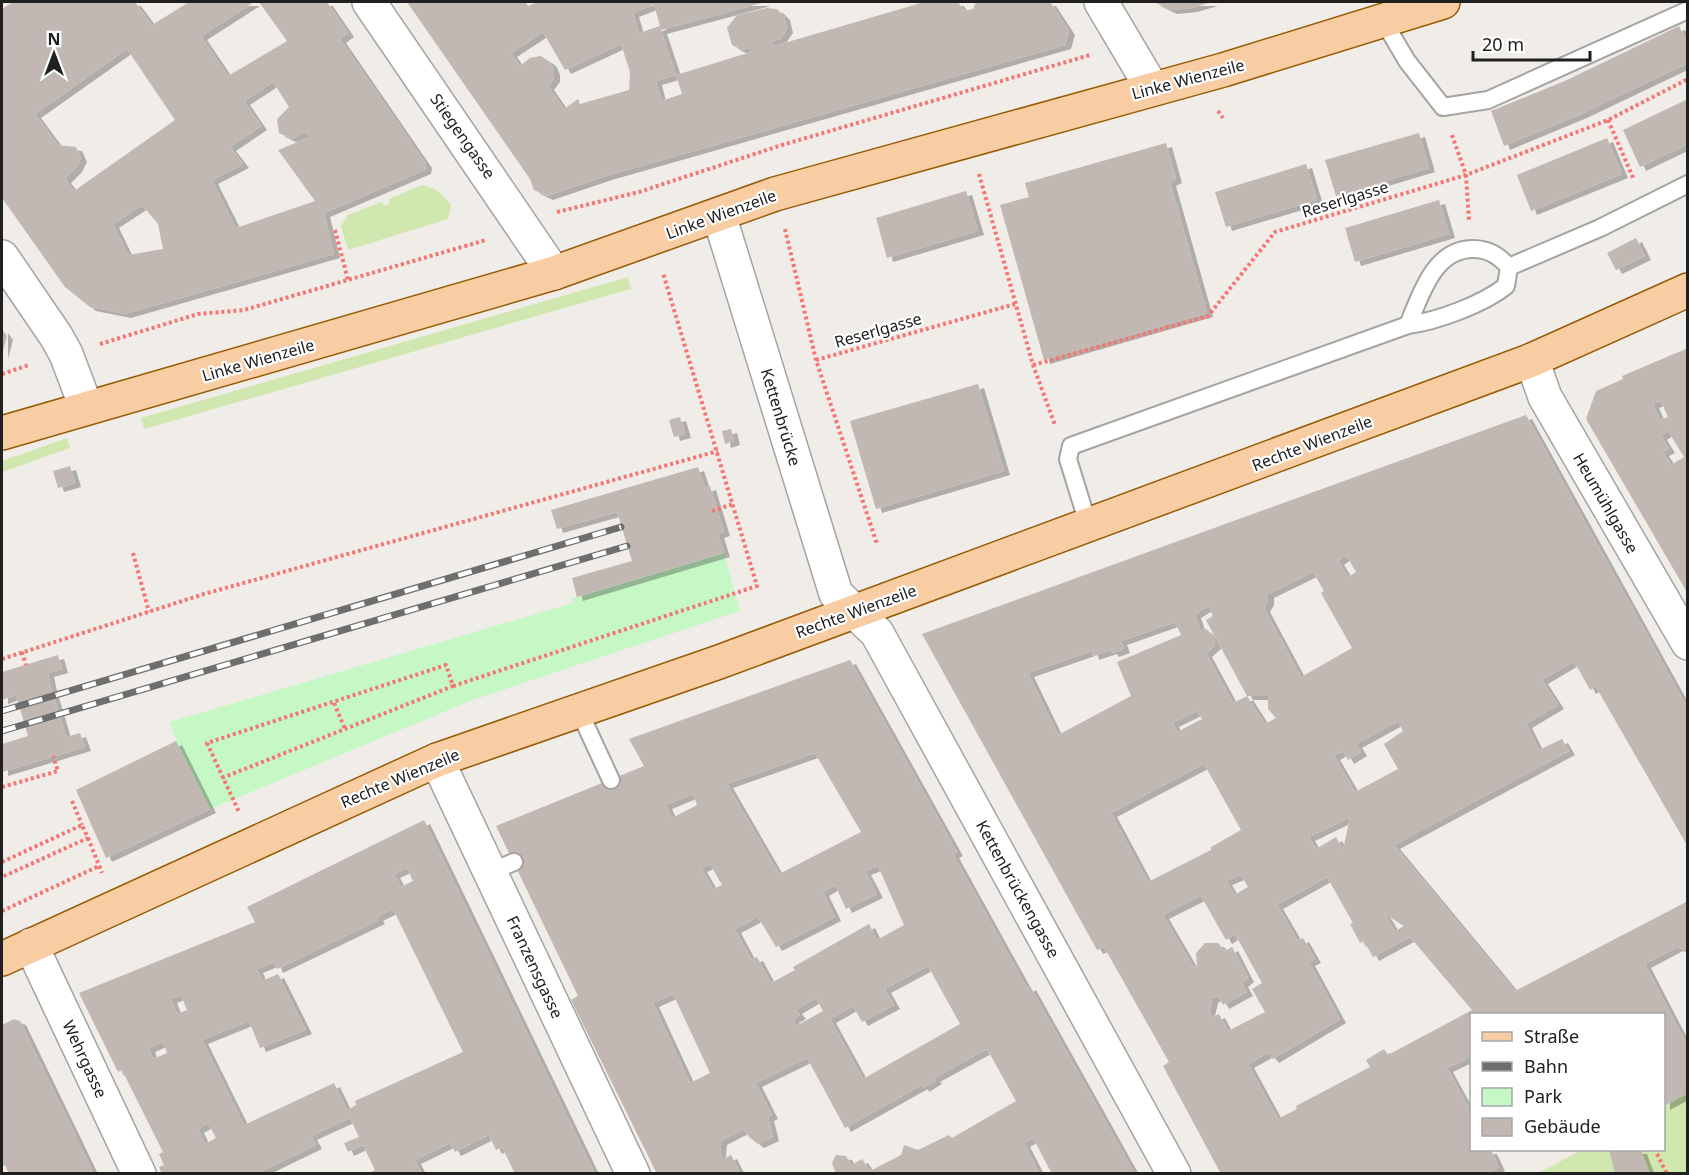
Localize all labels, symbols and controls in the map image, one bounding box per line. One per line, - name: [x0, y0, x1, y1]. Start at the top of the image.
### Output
- north arrow: [24, 24, 84, 84]
- scale bar: [1473, 24, 1590, 62]
- text: N: [47, 28, 61, 50]
- text: 20 m: [1482, 32, 1524, 56]
- street label: Linke Wienzeile: [1129, 53, 1247, 105]
- street label: Stiegengasse: [425, 89, 501, 183]
- street label: Reserlgasse: [1299, 175, 1391, 223]
- street label: Linke Wienzeile: [663, 184, 779, 244]
- street label: Reserlgasse: [832, 307, 924, 353]
- street label: Linke Wienzeile: [199, 333, 317, 387]
- street label: Kettenbrücke: [756, 365, 806, 469]
- street label: Rechte Wienzeile: [1249, 410, 1375, 476]
- street label: Heumühlgasse: [1568, 449, 1644, 557]
- street label: Rechte Wienzeile: [792, 579, 920, 643]
- street label: Rechte Wienzeile: [337, 743, 463, 813]
- street label: Kettenbrückengasse: [971, 816, 1065, 962]
- street label: Franzensgasse: [502, 912, 568, 1022]
- legend: [1470, 1013, 1665, 1151]
- street label: Wehrgasse: [57, 1017, 113, 1101]
- text: Straße: [1524, 1024, 1579, 1048]
- text: Bahn: [1524, 1054, 1568, 1078]
- text: Park: [1524, 1084, 1562, 1108]
- text: Gebäude: [1524, 1114, 1601, 1138]

